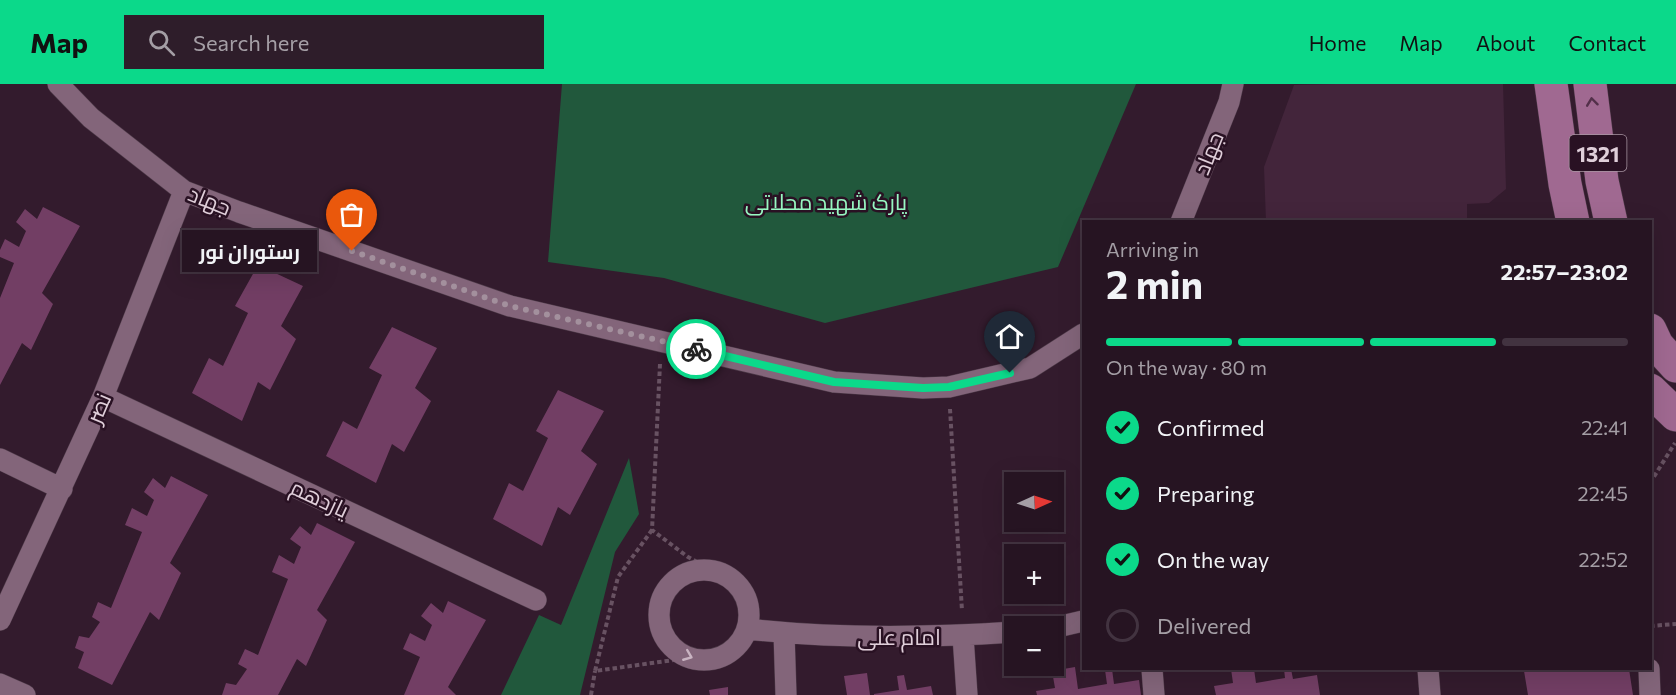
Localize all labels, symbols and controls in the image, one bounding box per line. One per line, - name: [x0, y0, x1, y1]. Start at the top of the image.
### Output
- search box: [124, 15, 544, 69]
- text: Map: [30, 25, 88, 59]
- icon: search: [145, 26, 178, 59]
- text: Search here: [193, 29, 309, 56]
- text: Home: [1309, 30, 1366, 55]
- text: Map: [1399, 30, 1443, 55]
- text: About: [1476, 30, 1535, 55]
- text: Contact: [1568, 30, 1646, 55]
- one-way arrow: [1587, 98, 1599, 107]
- street label: جهاد: [1187, 128, 1230, 179]
- road number: 1321: [1570, 135, 1626, 171]
- street label: جهاد: [184, 179, 235, 222]
- park label: پارک شهید محلاتی: [745, 188, 907, 217]
- pin: [326, 189, 377, 251]
- icon: bag: [335, 198, 368, 231]
- callout: رستوران نور: [181, 230, 316, 272]
- text: Arriving in: [1106, 237, 1199, 261]
- text: رستوران نور: [199, 239, 300, 263]
- text: 22:57–23:02: [1501, 258, 1628, 285]
- text: 2 min: [1106, 259, 1203, 307]
- pin: [984, 311, 1035, 373]
- courier: [666, 319, 726, 379]
- icon: home: [993, 320, 1026, 353]
- icon: bike: [680, 333, 713, 366]
- text: On the way · 80 m: [1106, 355, 1267, 379]
- street label: نصر: [79, 389, 116, 429]
- icon: check: [1106, 411, 1139, 444]
- text: Confirmed: [1157, 414, 1264, 441]
- text: 22:41: [1581, 415, 1628, 439]
- north arrow: [1004, 472, 1064, 532]
- map controls: [1004, 472, 1064, 676]
- street label: یازدهم: [285, 473, 353, 526]
- icon: check: [1106, 477, 1139, 510]
- text: Preparing: [1157, 480, 1254, 507]
- text: 22:45: [1578, 481, 1628, 505]
- icon: check: [1106, 543, 1139, 576]
- button: +: [1004, 544, 1064, 604]
- text: On the way: [1157, 546, 1269, 573]
- text: 22:52: [1579, 547, 1628, 571]
- text: Delivered: [1157, 612, 1251, 639]
- button: −: [1004, 616, 1064, 676]
- street label: امام علی: [857, 623, 941, 653]
- one-way arrow: [681, 649, 692, 661]

